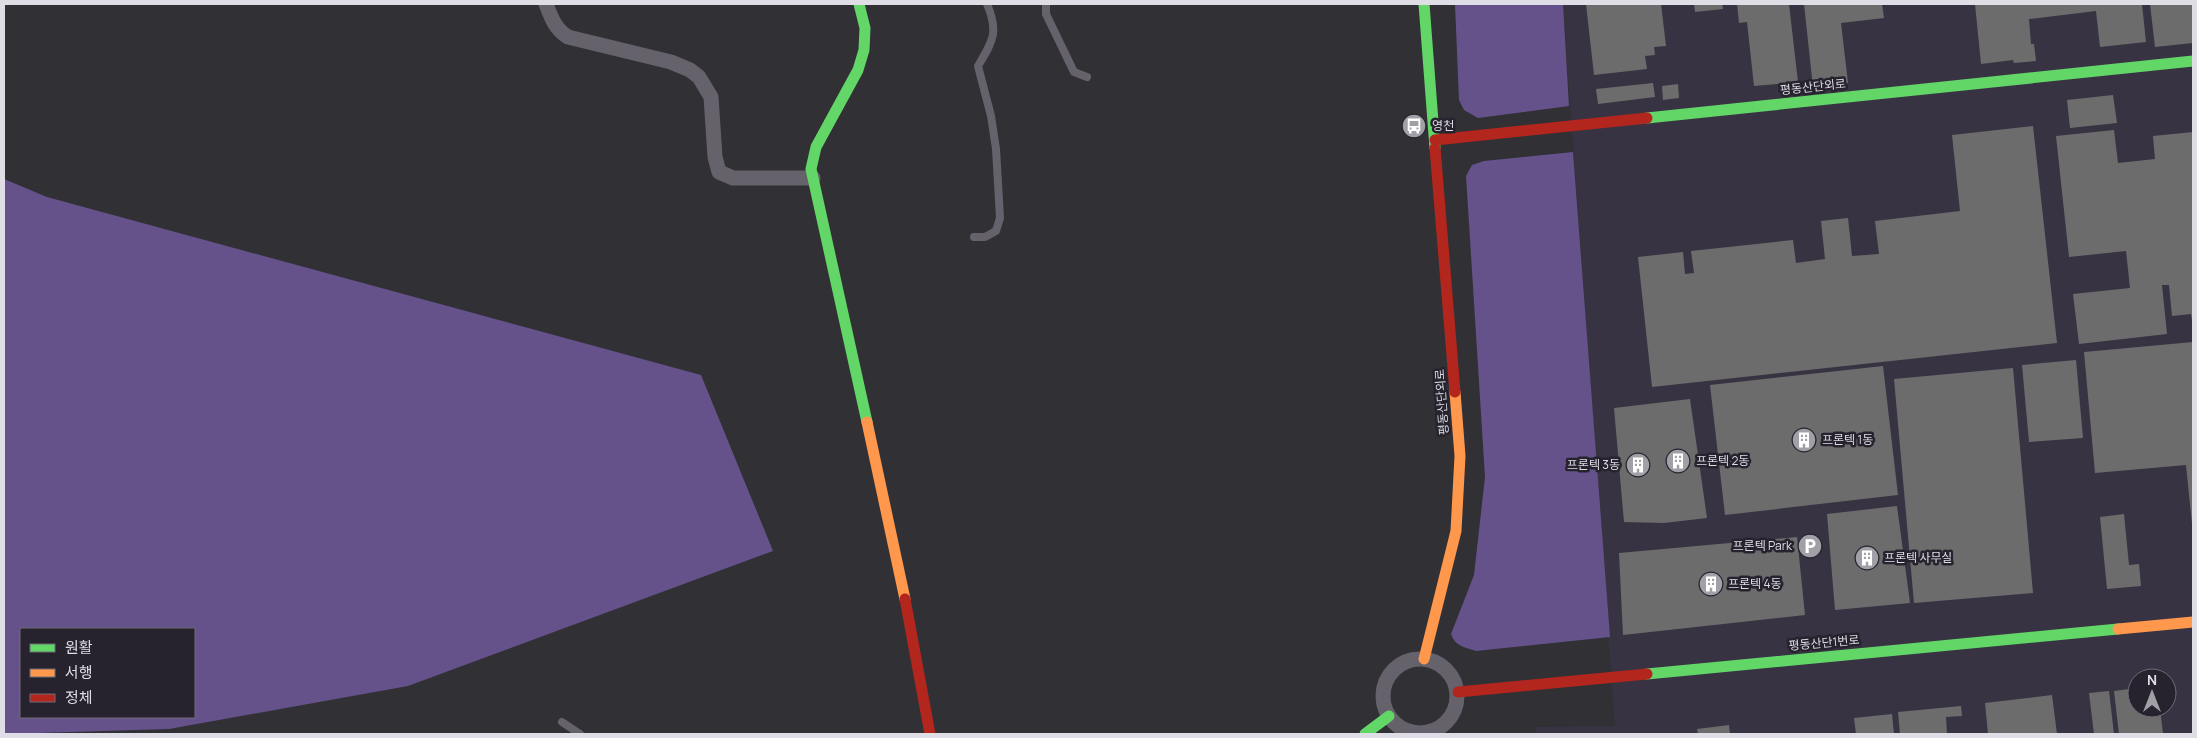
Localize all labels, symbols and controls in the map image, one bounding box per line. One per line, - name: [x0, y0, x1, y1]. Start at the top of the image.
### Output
- street label: 평동산단외로: [1779, 75, 1847, 98]
- bus stop icon: 영천: [1401, 113, 1427, 139]
- place label: 영천: [1432, 117, 1454, 134]
- street label: 평동산단외로: [1431, 368, 1452, 436]
- building icon: 프론텍 1동: [1791, 427, 1817, 453]
- place label: 프론텍 1동: [1822, 431, 1873, 448]
- building icon: 프론텍 2동: [1665, 448, 1691, 474]
- building icon: 프론텍 3동: [1625, 452, 1651, 478]
- place label: 프론텍 2동: [1696, 452, 1749, 469]
- place label: 프론텍 3동: [1567, 456, 1620, 473]
- parking icon: 프론텍 Park: [1797, 533, 1823, 559]
- place label: 프론텍 Park: [1733, 537, 1793, 554]
- building icon: 프론텍 사무실: [1854, 545, 1880, 571]
- place label: 프론텍 사무실: [1884, 549, 1953, 566]
- building icon: 프론텍 4동: [1698, 571, 1724, 597]
- place label: 프론텍 4동: [1728, 575, 1782, 592]
- legend: [20, 628, 195, 718]
- street label: 평동산단1번로: [1788, 631, 1860, 654]
- text: 원활: [65, 637, 93, 658]
- text: 서행: [65, 662, 93, 683]
- north arrow: [2127, 668, 2177, 718]
- text: N: [2147, 670, 2157, 689]
- text: 정체: [65, 687, 93, 708]

